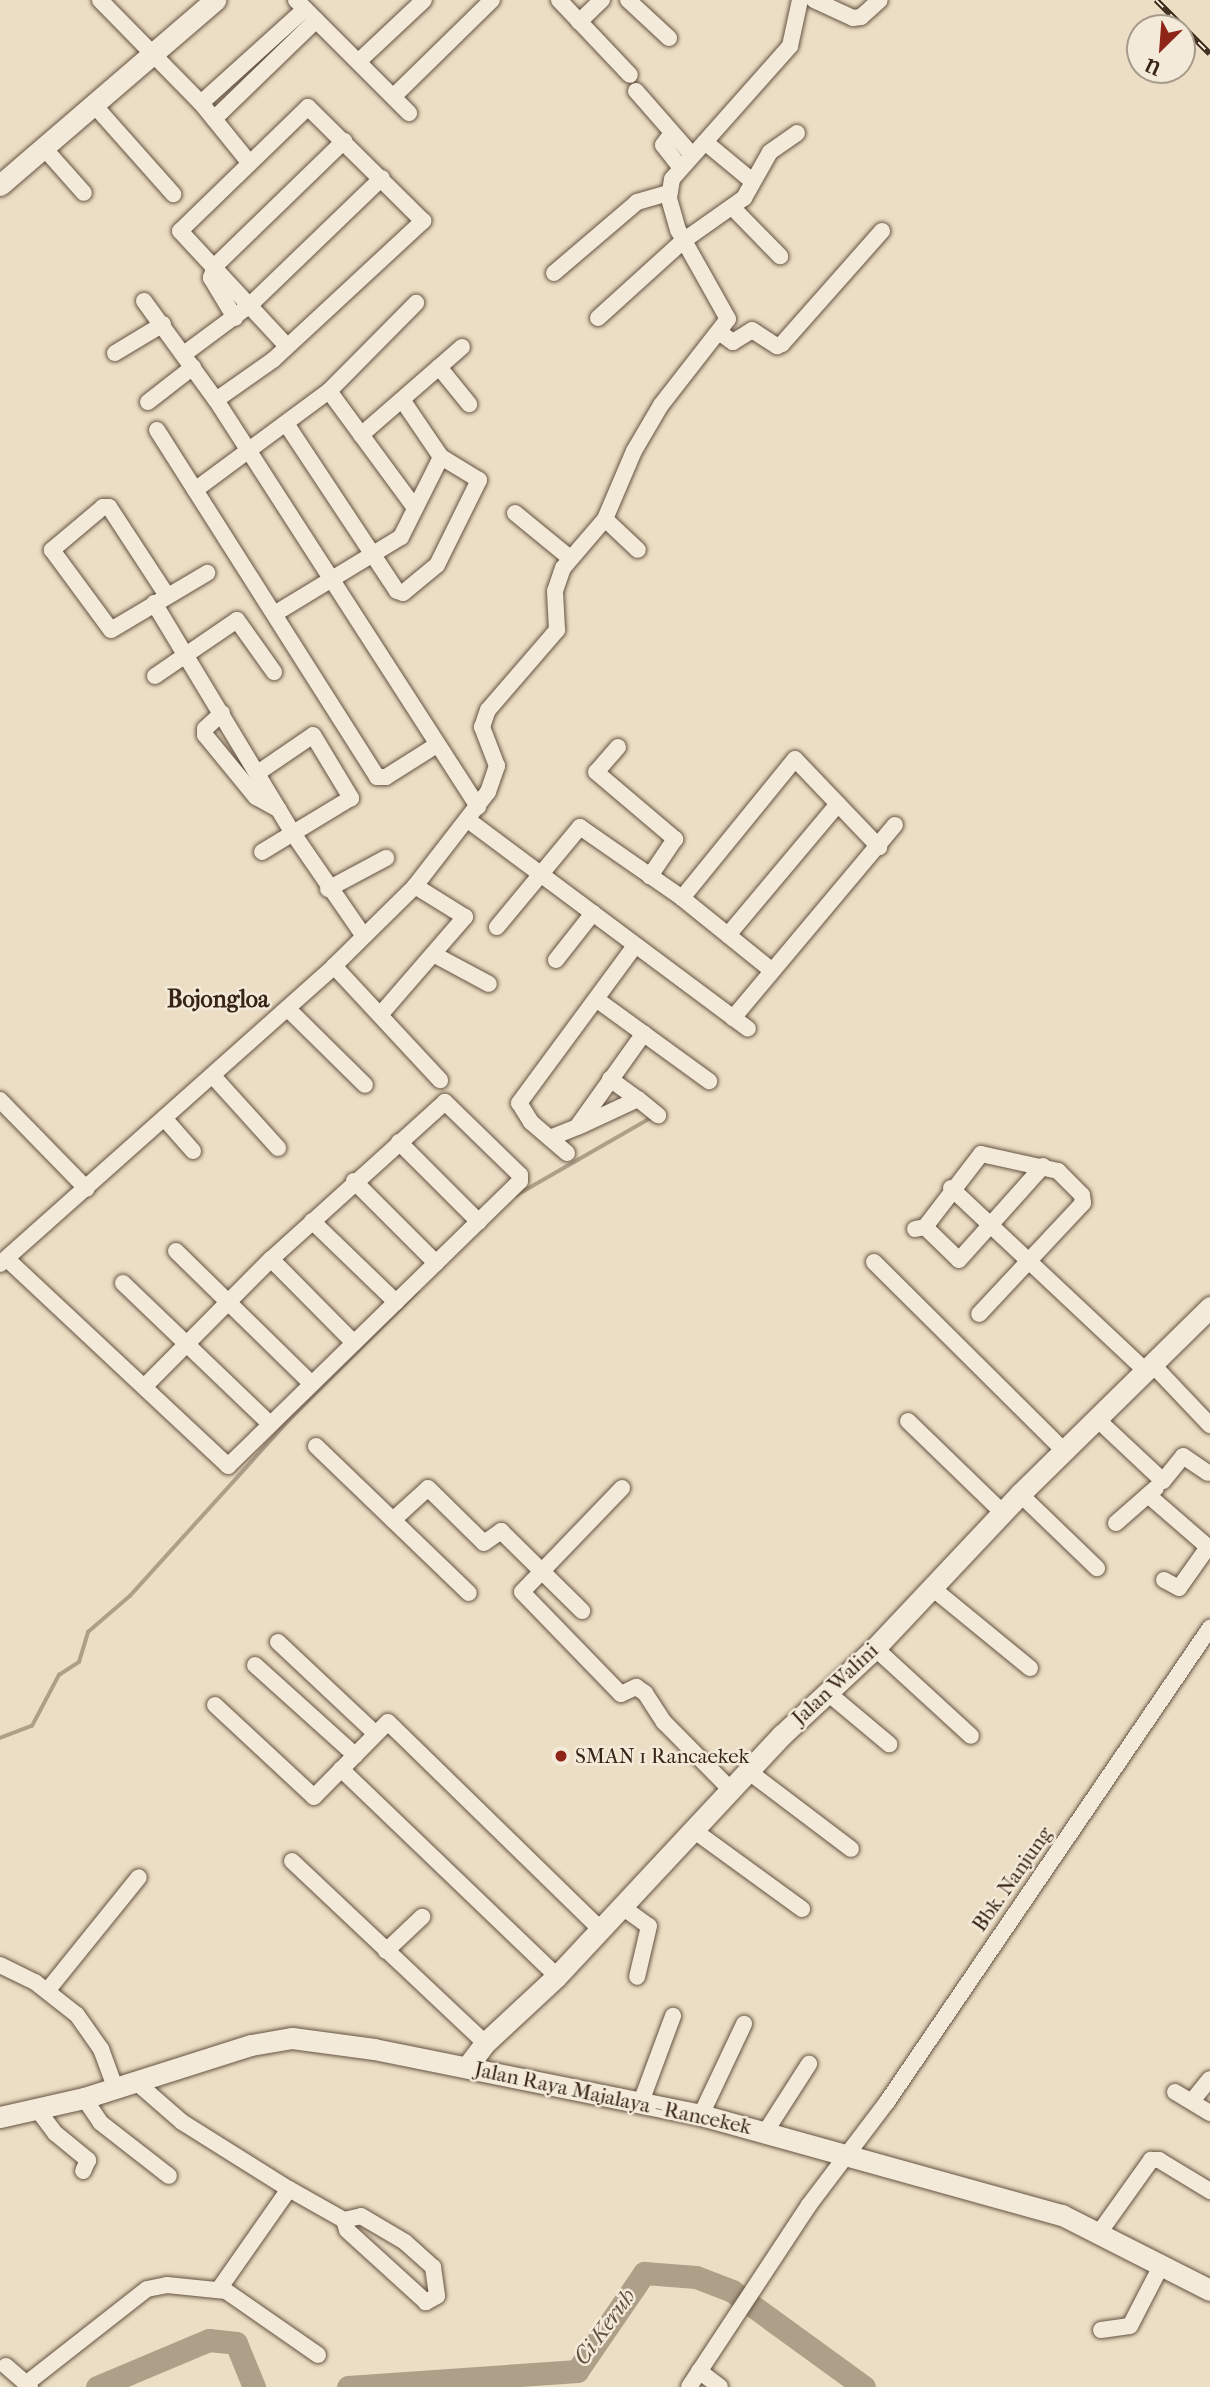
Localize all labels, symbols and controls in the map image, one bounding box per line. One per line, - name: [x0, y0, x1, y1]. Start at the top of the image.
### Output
- north arrow: [1126, 14, 1196, 84]
- text: U: [1142, 53, 1164, 79]
- district label: Bojongloa: [167, 986, 269, 1014]
- street label: Jalan Walini: [787, 1638, 883, 1730]
- place label: SMAN 1 Rancaekek: [575, 1743, 749, 1769]
- marker: SMAN 1 Rancaekek: [553, 1748, 569, 1764]
- street label: Bbk. Nanjung: [967, 1822, 1057, 1936]
- street label: Jalan Raya Majalaya - Rancekek: [472, 2056, 754, 2140]
- water label: Ci Keruh: [568, 2284, 642, 2370]

